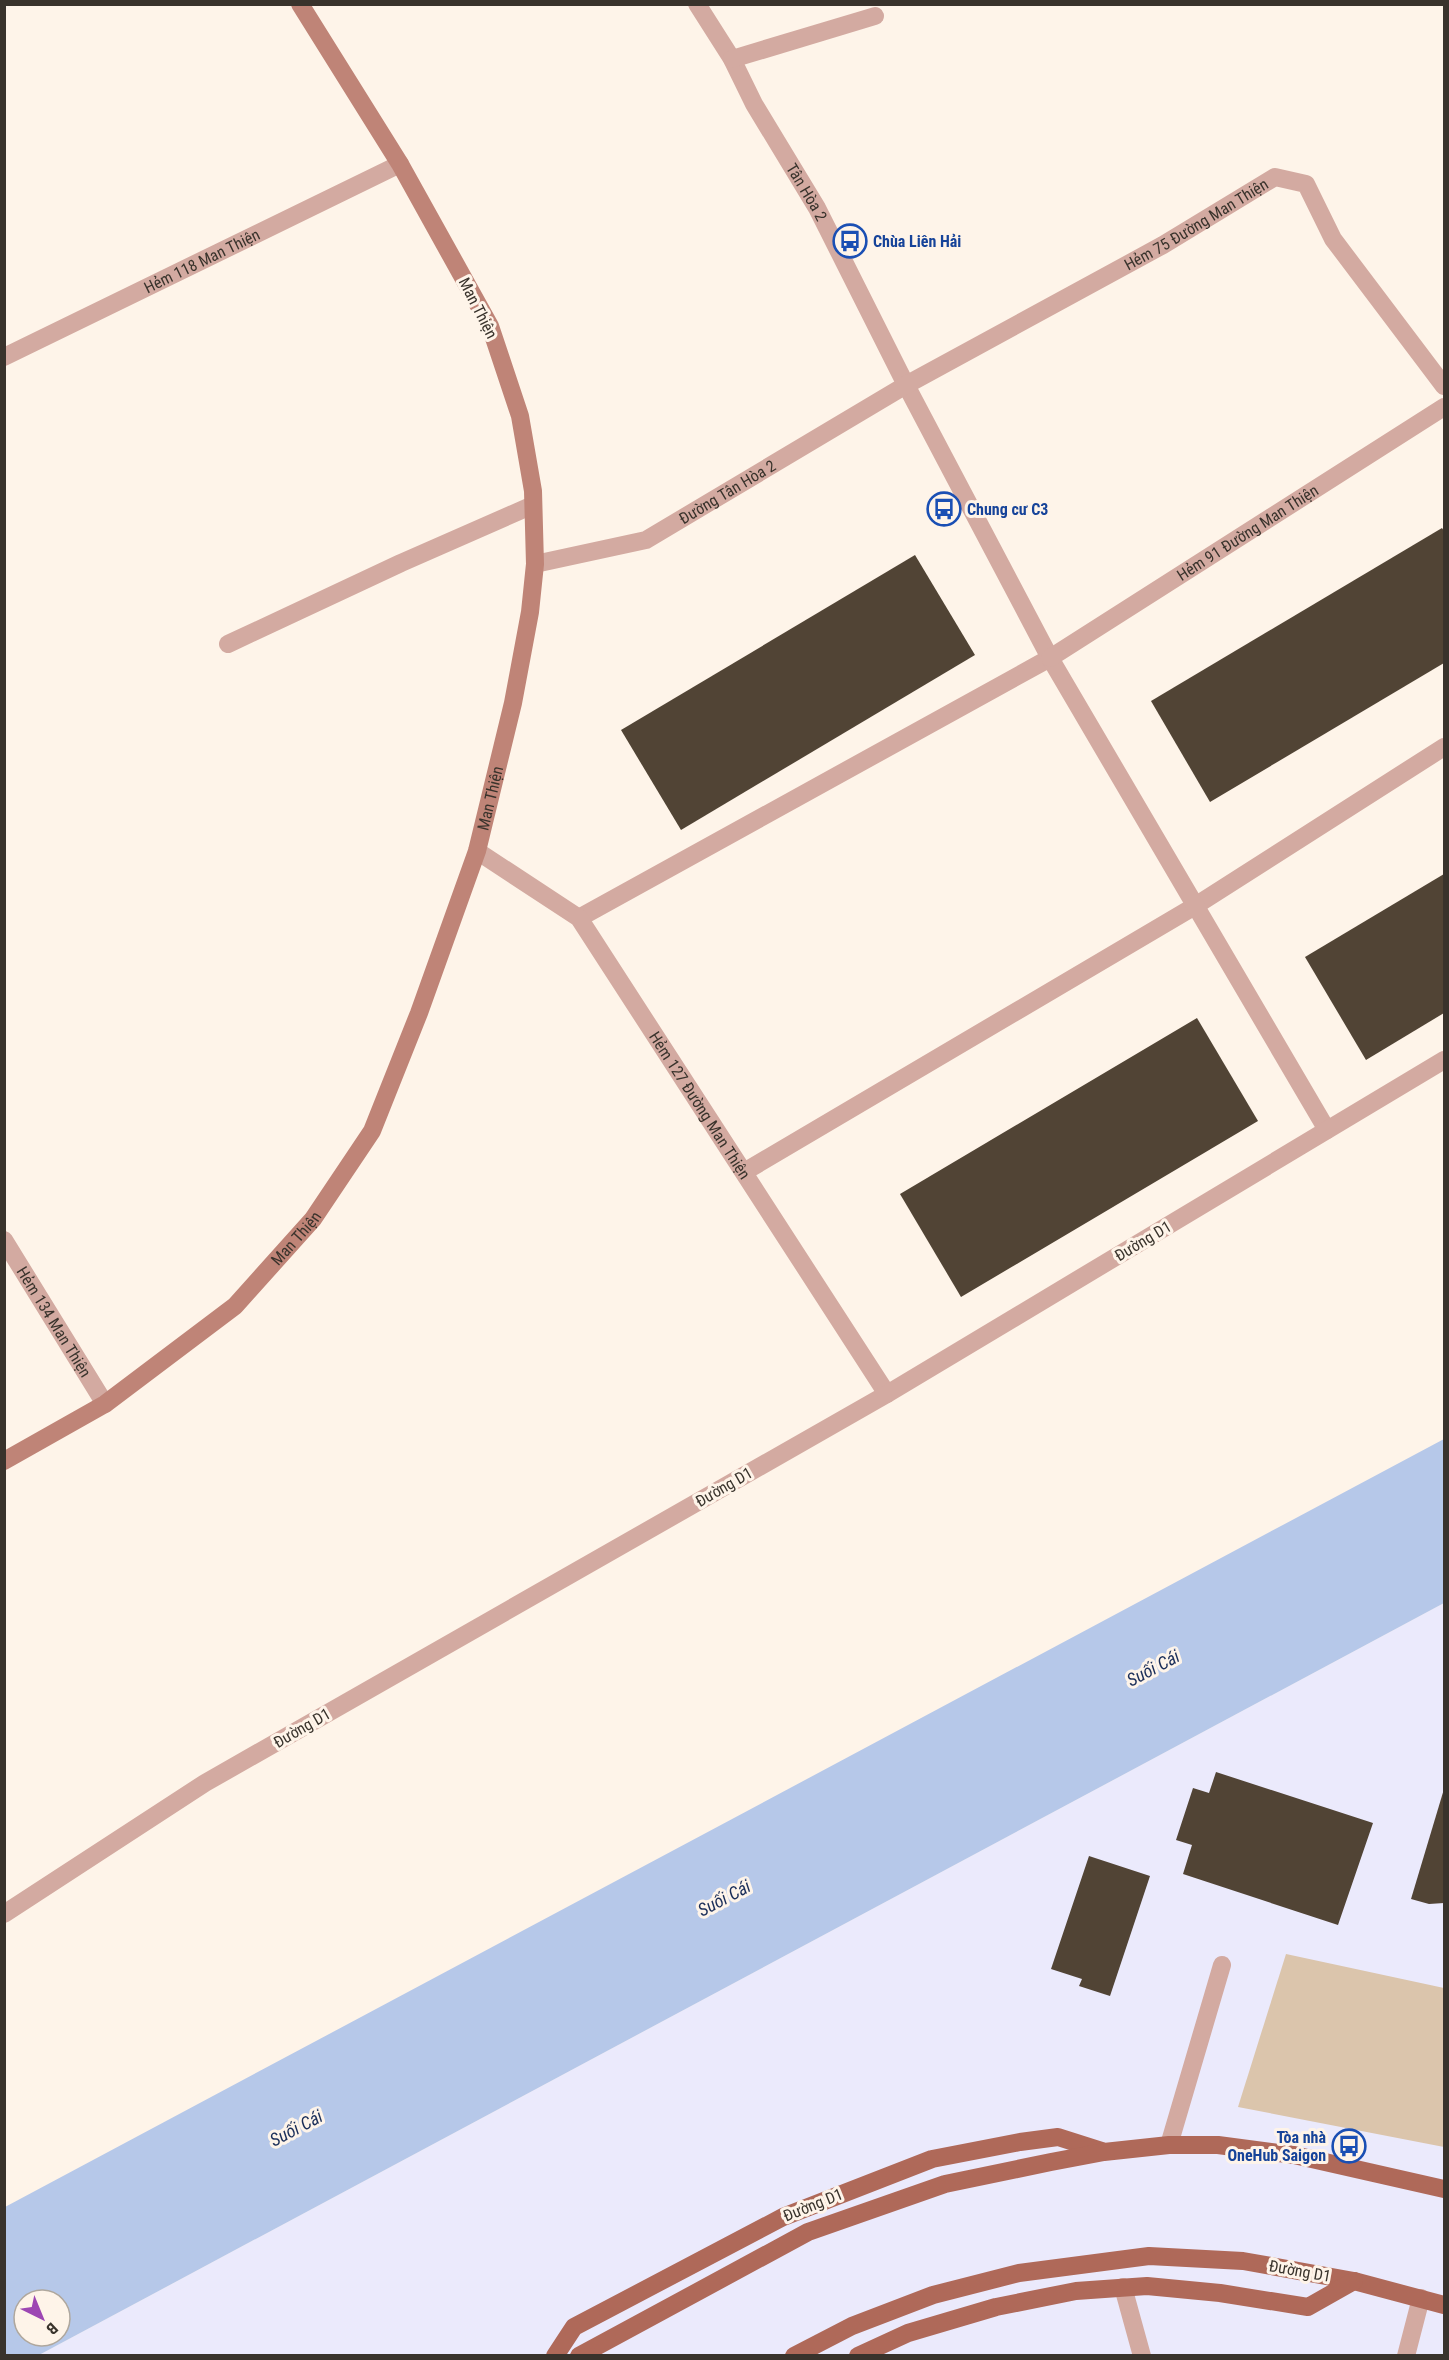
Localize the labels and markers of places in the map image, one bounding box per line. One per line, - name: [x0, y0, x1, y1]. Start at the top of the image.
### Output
- bus stop icon: Chùa Liên Hải: [832, 223, 868, 259]
- place label: Chùa Liên Hải: [873, 232, 961, 251]
- bus stop icon: Chung cư C3: [926, 491, 962, 527]
- place label: Chung cư C3: [967, 500, 1048, 519]
- place label: Tòa nhà OneHub Saigon: [1227, 2128, 1326, 2165]
- bus stop icon: Tòa nhà OneHub Saigon: [1331, 2128, 1367, 2164]

